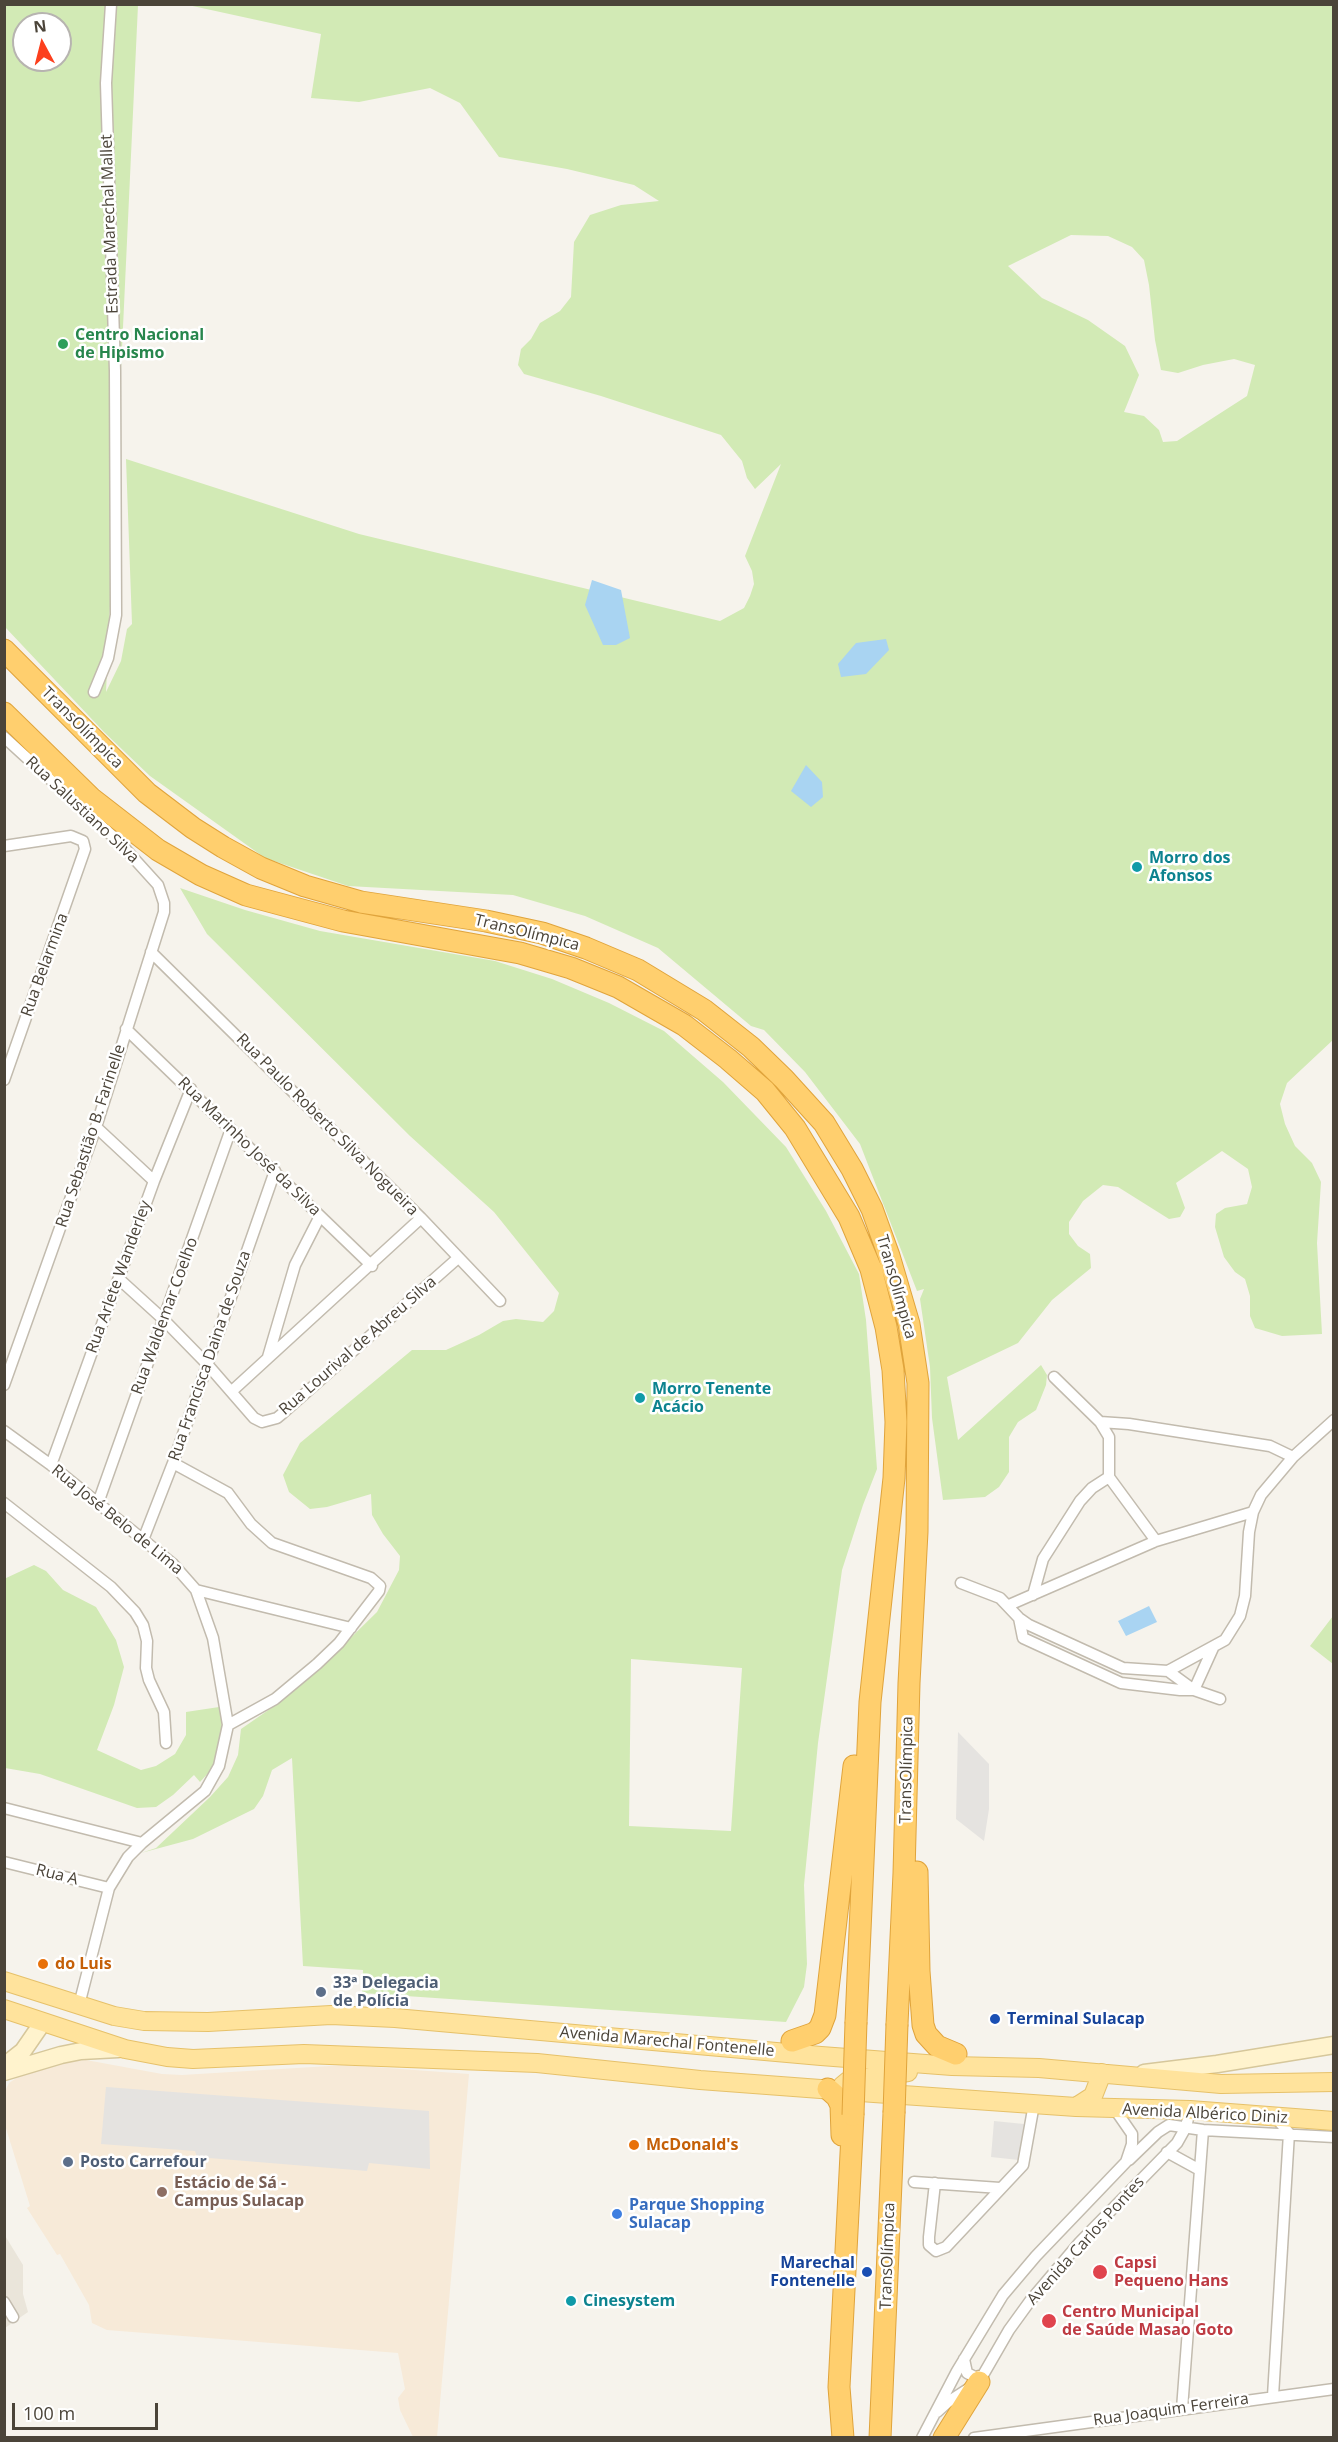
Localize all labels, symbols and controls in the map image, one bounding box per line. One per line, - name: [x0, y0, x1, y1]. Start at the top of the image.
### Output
- north arrow: [12, 12, 72, 72]
- text: N: [32, 14, 48, 38]
- street label: Estrada Marechal Mallet: [97, 134, 123, 314]
- place label: Centro Nacional de Hipismo: [75, 325, 204, 363]
- marker: Centro Nacional de Hipismo: [56, 337, 70, 351]
- street label: TransOlímpica: [37, 683, 127, 773]
- street label: Rua Salustiano Silva: [21, 753, 143, 867]
- place label: Morro dos Afonsos: [1149, 848, 1231, 886]
- marker: Morro dos Afonsos: [1130, 860, 1144, 874]
- street label: Rua Belarmina: [17, 910, 73, 1020]
- street label: TransOlímpica: [473, 911, 581, 955]
- street label: Rua Paulo Roberto Silva Nogueira: [232, 1030, 422, 1220]
- street label: Rua Sebastião B. Farinelle: [52, 1042, 130, 1230]
- street label: Rua Marinho José da Silva: [174, 1074, 324, 1220]
- street label: Rua Arlete Wanderley: [82, 1198, 156, 1356]
- street label: TransOlímpica: [872, 1233, 920, 1341]
- street label: Rua Waldemar Coelho: [128, 1235, 202, 1397]
- street label: Rua Francisca Daina de Souza: [165, 1248, 255, 1464]
- street label: Rua Lourival de Abreu Silva: [275, 1272, 441, 1420]
- place label: Morro Tenente Acácio: [652, 1379, 771, 1417]
- marker: Morro Tenente Acácio: [633, 1391, 647, 1405]
- street label: Rua José Belo de Lima: [47, 1461, 187, 1579]
- street label: TransOlímpica: [896, 1716, 918, 1824]
- street label: Rua A: [34, 1861, 80, 1889]
- place label: do Luis: [55, 1954, 112, 1974]
- marker: do Luis: [36, 1957, 50, 1971]
- place label: 33ª Delegacia de Polícia: [333, 1973, 439, 2011]
- marker: 33ª Delegacia de Polícia: [314, 1985, 328, 1999]
- place label: Terminal Sulacap: [1007, 2009, 1145, 2029]
- marker: Terminal Sulacap: [988, 2012, 1002, 2026]
- street label: Avenida Marechal Fontenelle: [559, 2023, 775, 2061]
- street label: Avenida Albérico Diniz: [1122, 2100, 1288, 2128]
- place label: McDonald's: [646, 2135, 738, 2155]
- marker: McDonald's: [627, 2138, 641, 2152]
- place label: Posto Carrefour: [80, 2152, 207, 2172]
- marker: Posto Carrefour: [61, 2155, 75, 2169]
- place label: Estácio de Sá - Campus Sulacap: [174, 2173, 304, 2211]
- street label: Avenida Carlos Pontes: [1023, 2173, 1149, 2309]
- marker: Estácio de Sá - Campus Sulacap: [155, 2185, 169, 2199]
- place label: Parque Shopping Sulacap: [629, 2195, 764, 2233]
- street label: TransOlímpica: [877, 2202, 899, 2310]
- marker: Parque Shopping Sulacap: [610, 2207, 624, 2221]
- place label: Marechal Fontenelle: [770, 2253, 855, 2291]
- place label: Capsi Pequeno Hans: [1114, 2253, 1229, 2291]
- marker: Capsi Pequeno Hans: [1091, 2263, 1109, 2281]
- marker: Marechal Fontenelle: [860, 2265, 874, 2279]
- place label: Cinesystem: [583, 2291, 675, 2311]
- marker: Cinesystem: [564, 2294, 578, 2308]
- place label: Centro Municipal de Saúde Masao Goto: [1062, 2302, 1233, 2340]
- marker: Centro Municipal de Saúde Masao Goto: [1040, 2312, 1058, 2330]
- street label: Rua Joaquim Ferreira: [1092, 2390, 1250, 2430]
- scale bar: [15, 2391, 160, 2429]
- text: 100 m: [23, 2401, 75, 2425]

